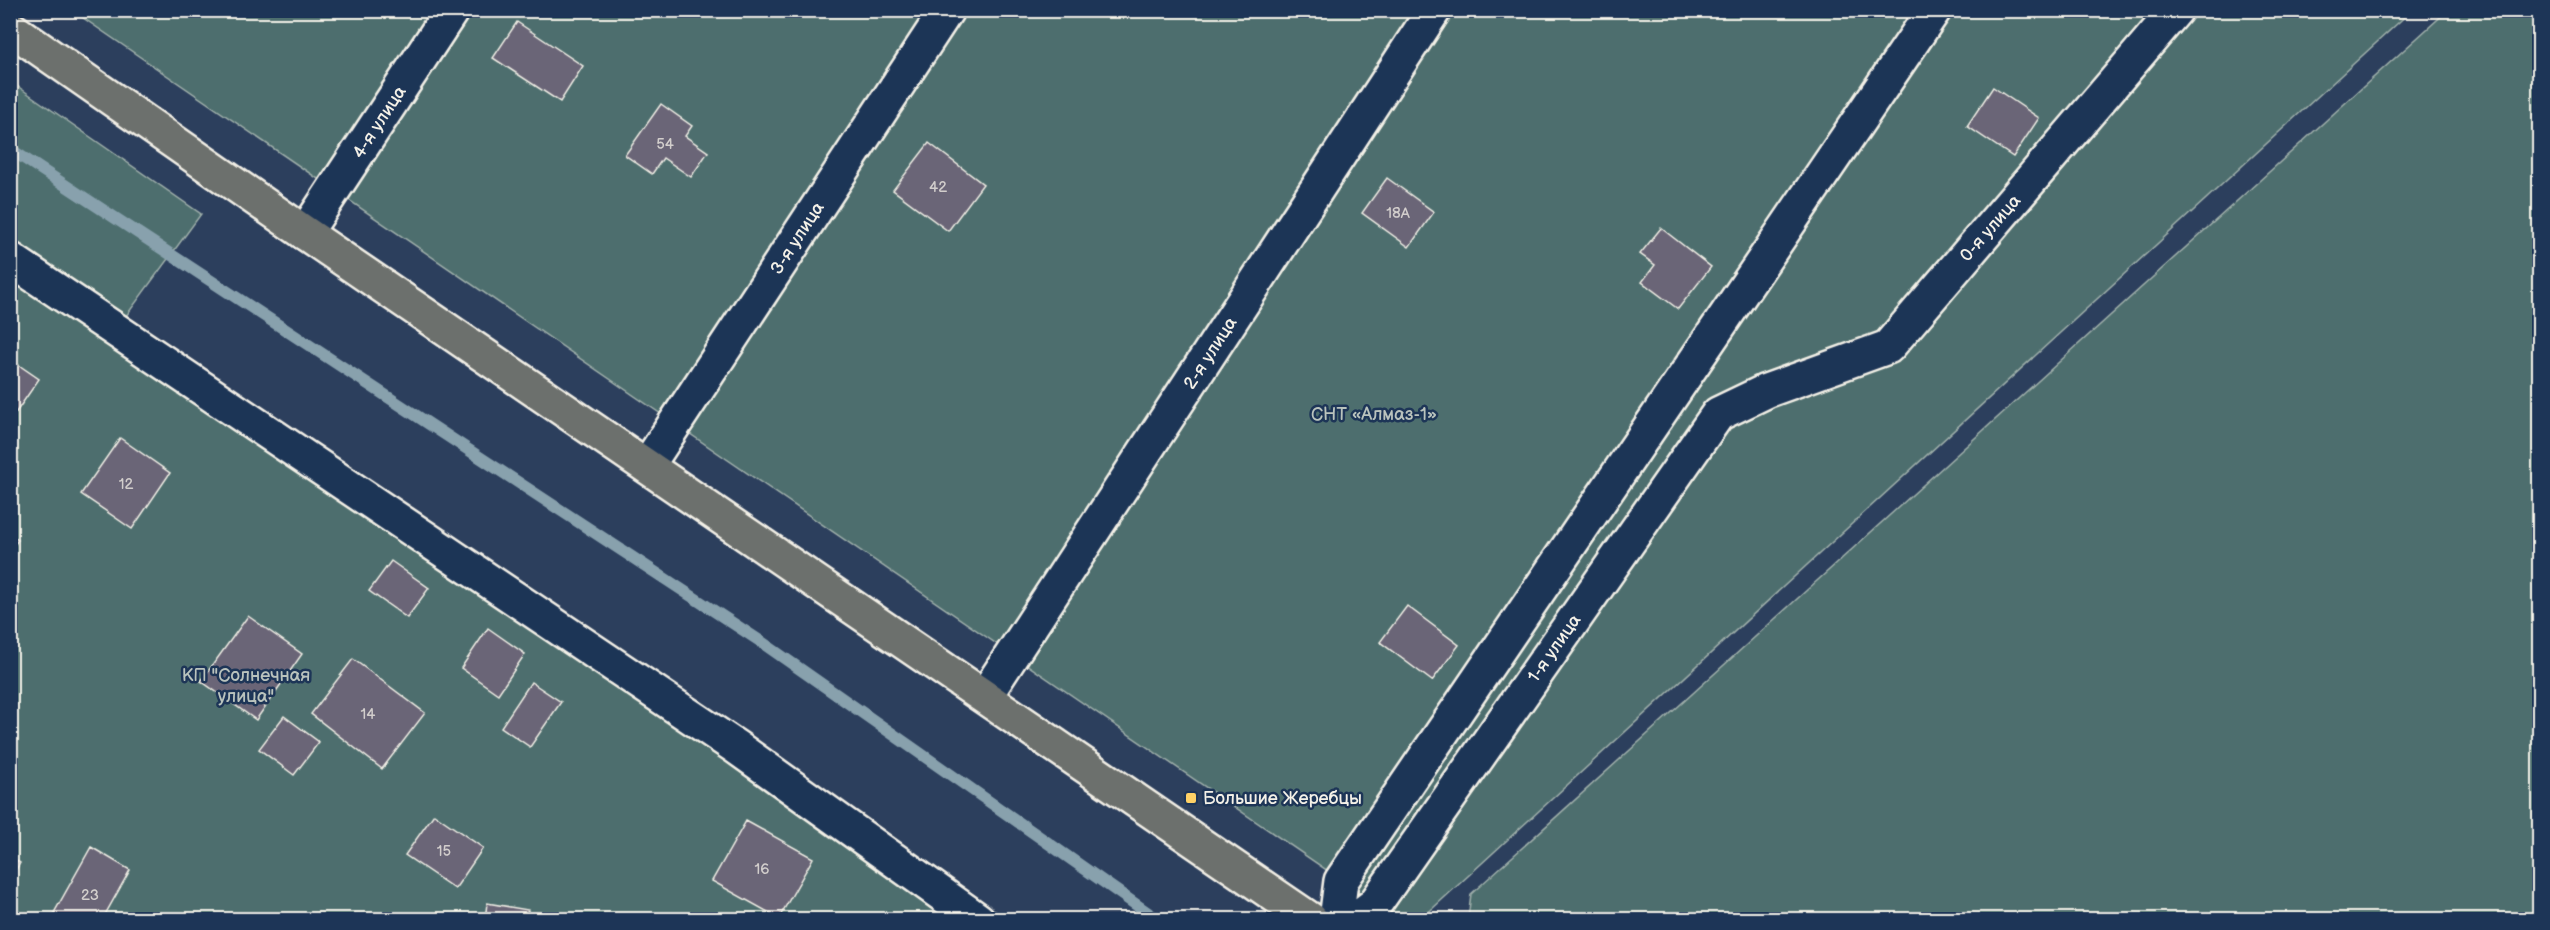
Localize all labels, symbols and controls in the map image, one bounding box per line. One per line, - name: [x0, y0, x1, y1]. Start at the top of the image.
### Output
- street label: 4-я улица: [348, 82, 411, 162]
- house number: 54: [656, 135, 674, 154]
- house number: 42: [929, 178, 947, 197]
- street label: 0-я улица: [1956, 190, 2025, 266]
- street label: 3-я улица: [766, 198, 829, 279]
- house number: 18А: [1386, 204, 1411, 223]
- street label: 2-я улица: [1179, 313, 1242, 393]
- park label: СНТ «Алмаз-1»: [1311, 404, 1437, 425]
- house number: 12: [119, 475, 133, 494]
- street label: 1-я улица: [1523, 610, 1586, 686]
- park label: КП "Солнечная улица": [182, 665, 310, 707]
- house number: 14: [361, 705, 375, 724]
- place label: Большие Жеребцы: [1203, 788, 1362, 809]
- marker: Большие Жеребцы: [1184, 791, 1198, 805]
- house number: 15: [437, 842, 451, 861]
- house number: 16: [755, 860, 769, 879]
- house number: 23: [81, 886, 99, 905]

